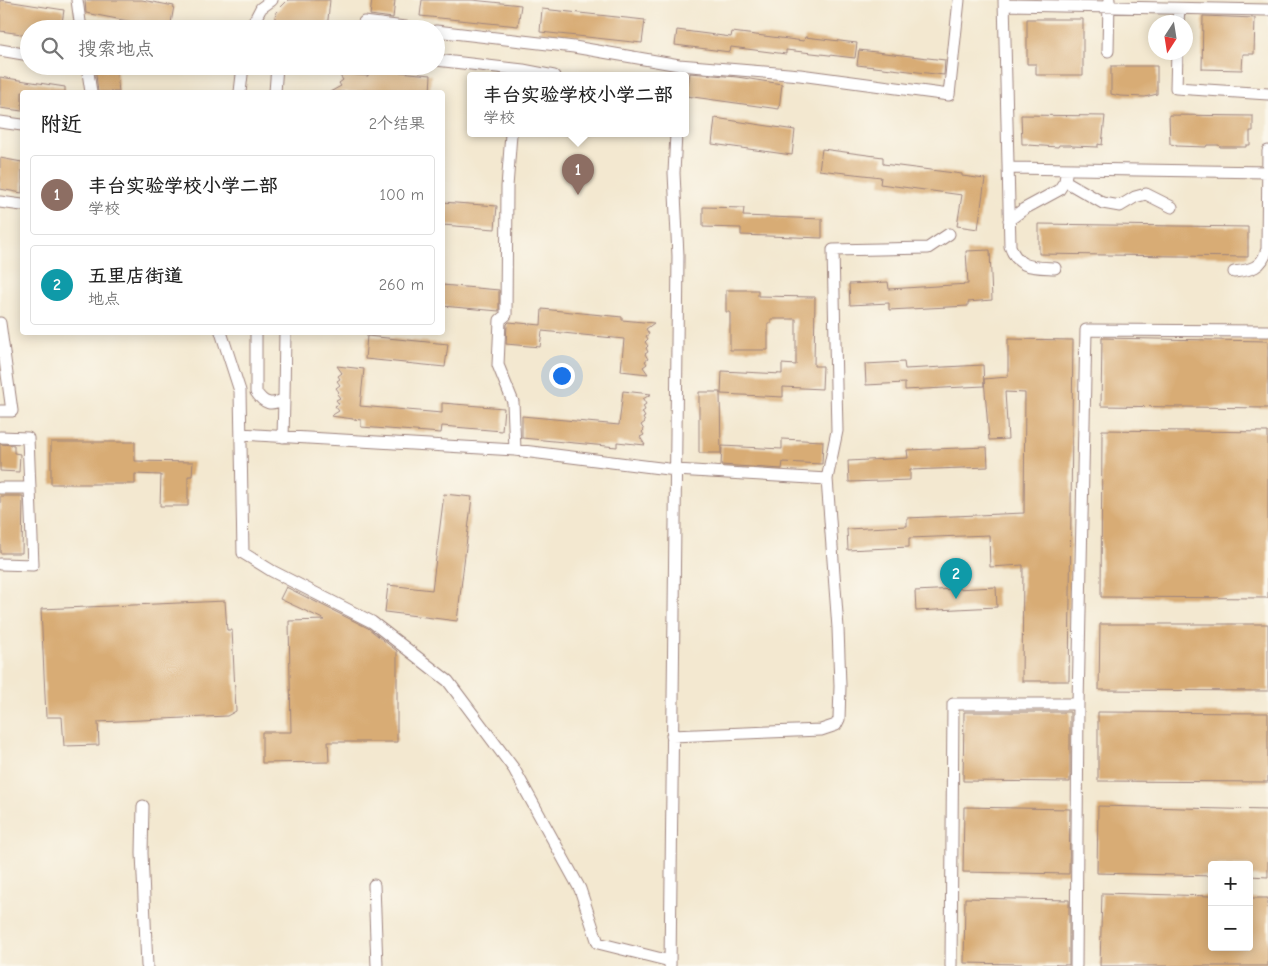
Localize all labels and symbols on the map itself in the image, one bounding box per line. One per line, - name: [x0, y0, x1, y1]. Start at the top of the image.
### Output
- north arrow: [1148, 15, 1193, 60]
- pin: 1: [562, 154, 594, 195]
- your location: [549, 363, 575, 389]
- pin: 2: [940, 558, 972, 599]

